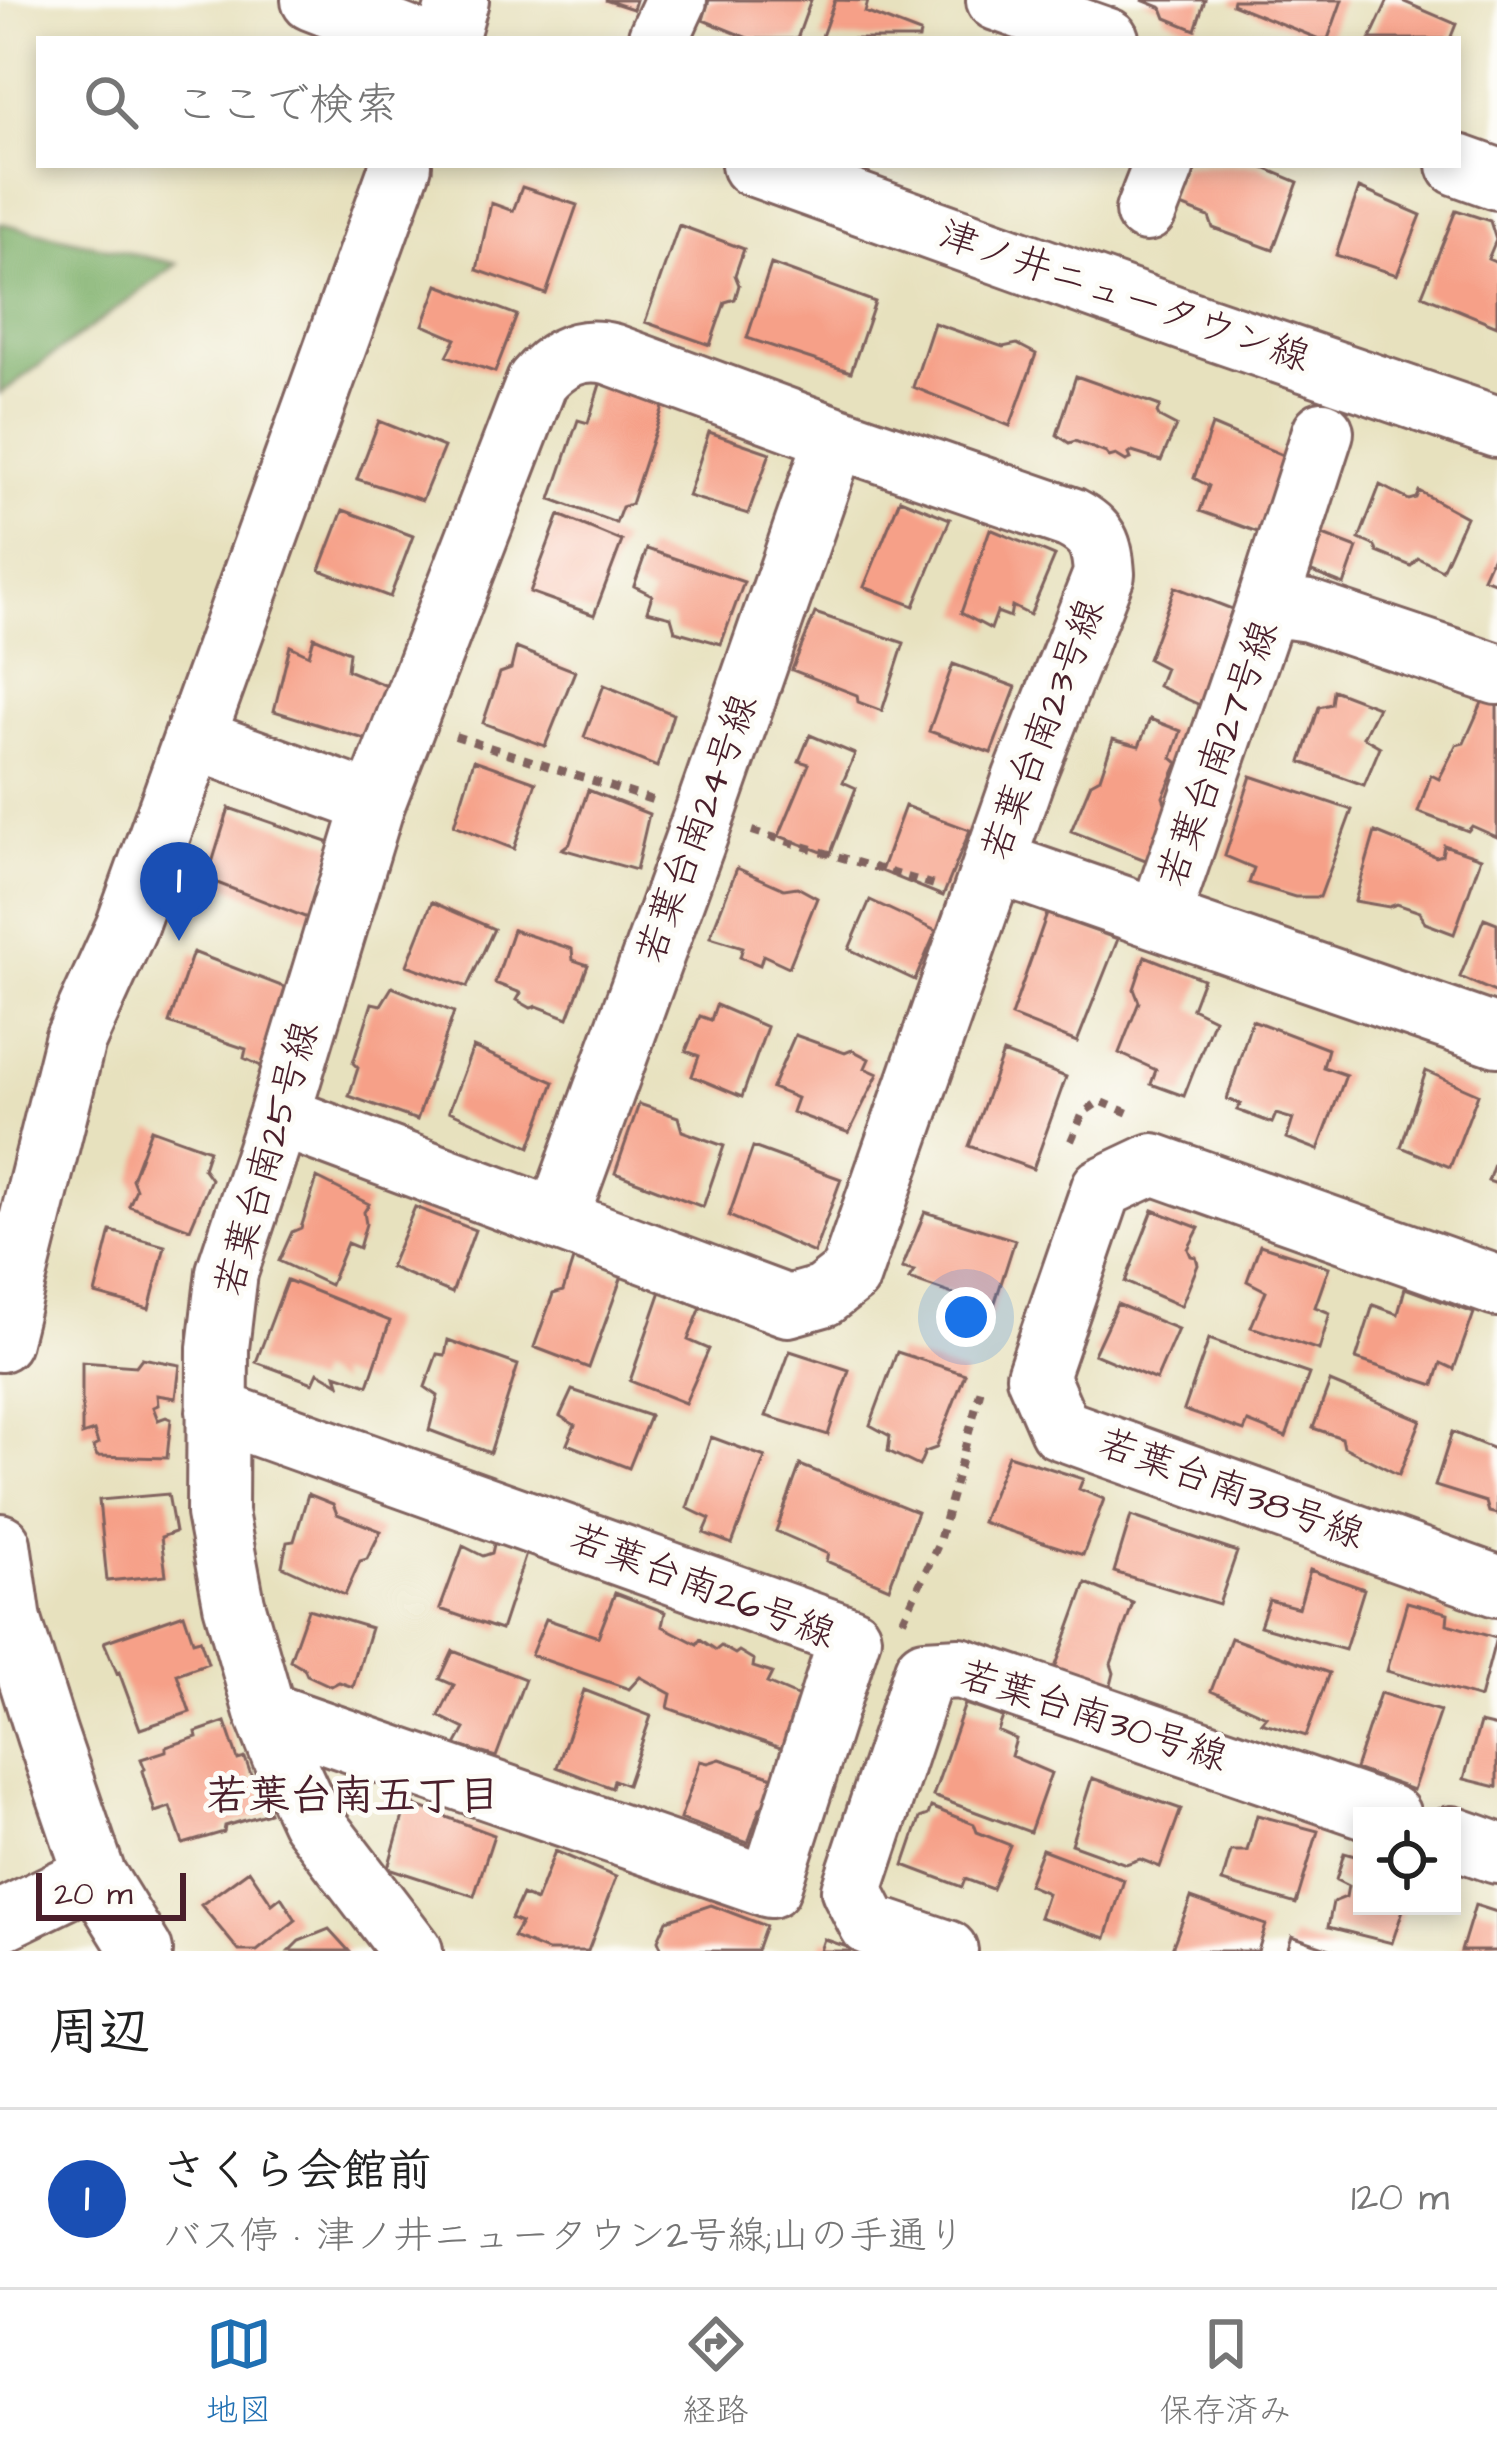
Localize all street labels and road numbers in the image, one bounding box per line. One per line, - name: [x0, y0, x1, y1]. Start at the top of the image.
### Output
- street label: 津ノ井ニュータウン線: [931, 208, 1317, 386]
- street label: 若葉台南23号線: [969, 591, 1119, 869]
- street label: 若葉台南27号線: [1146, 613, 1292, 895]
- street label: 若葉台南24号線: [624, 687, 772, 971]
- street label: 若葉台南25号線: [203, 1015, 333, 1303]
- street label: 若葉台南38号線: [1091, 1417, 1371, 1563]
- street label: 若葉台南26号線: [561, 1511, 843, 1663]
- street label: 若葉台南30号線: [952, 1648, 1234, 1786]

